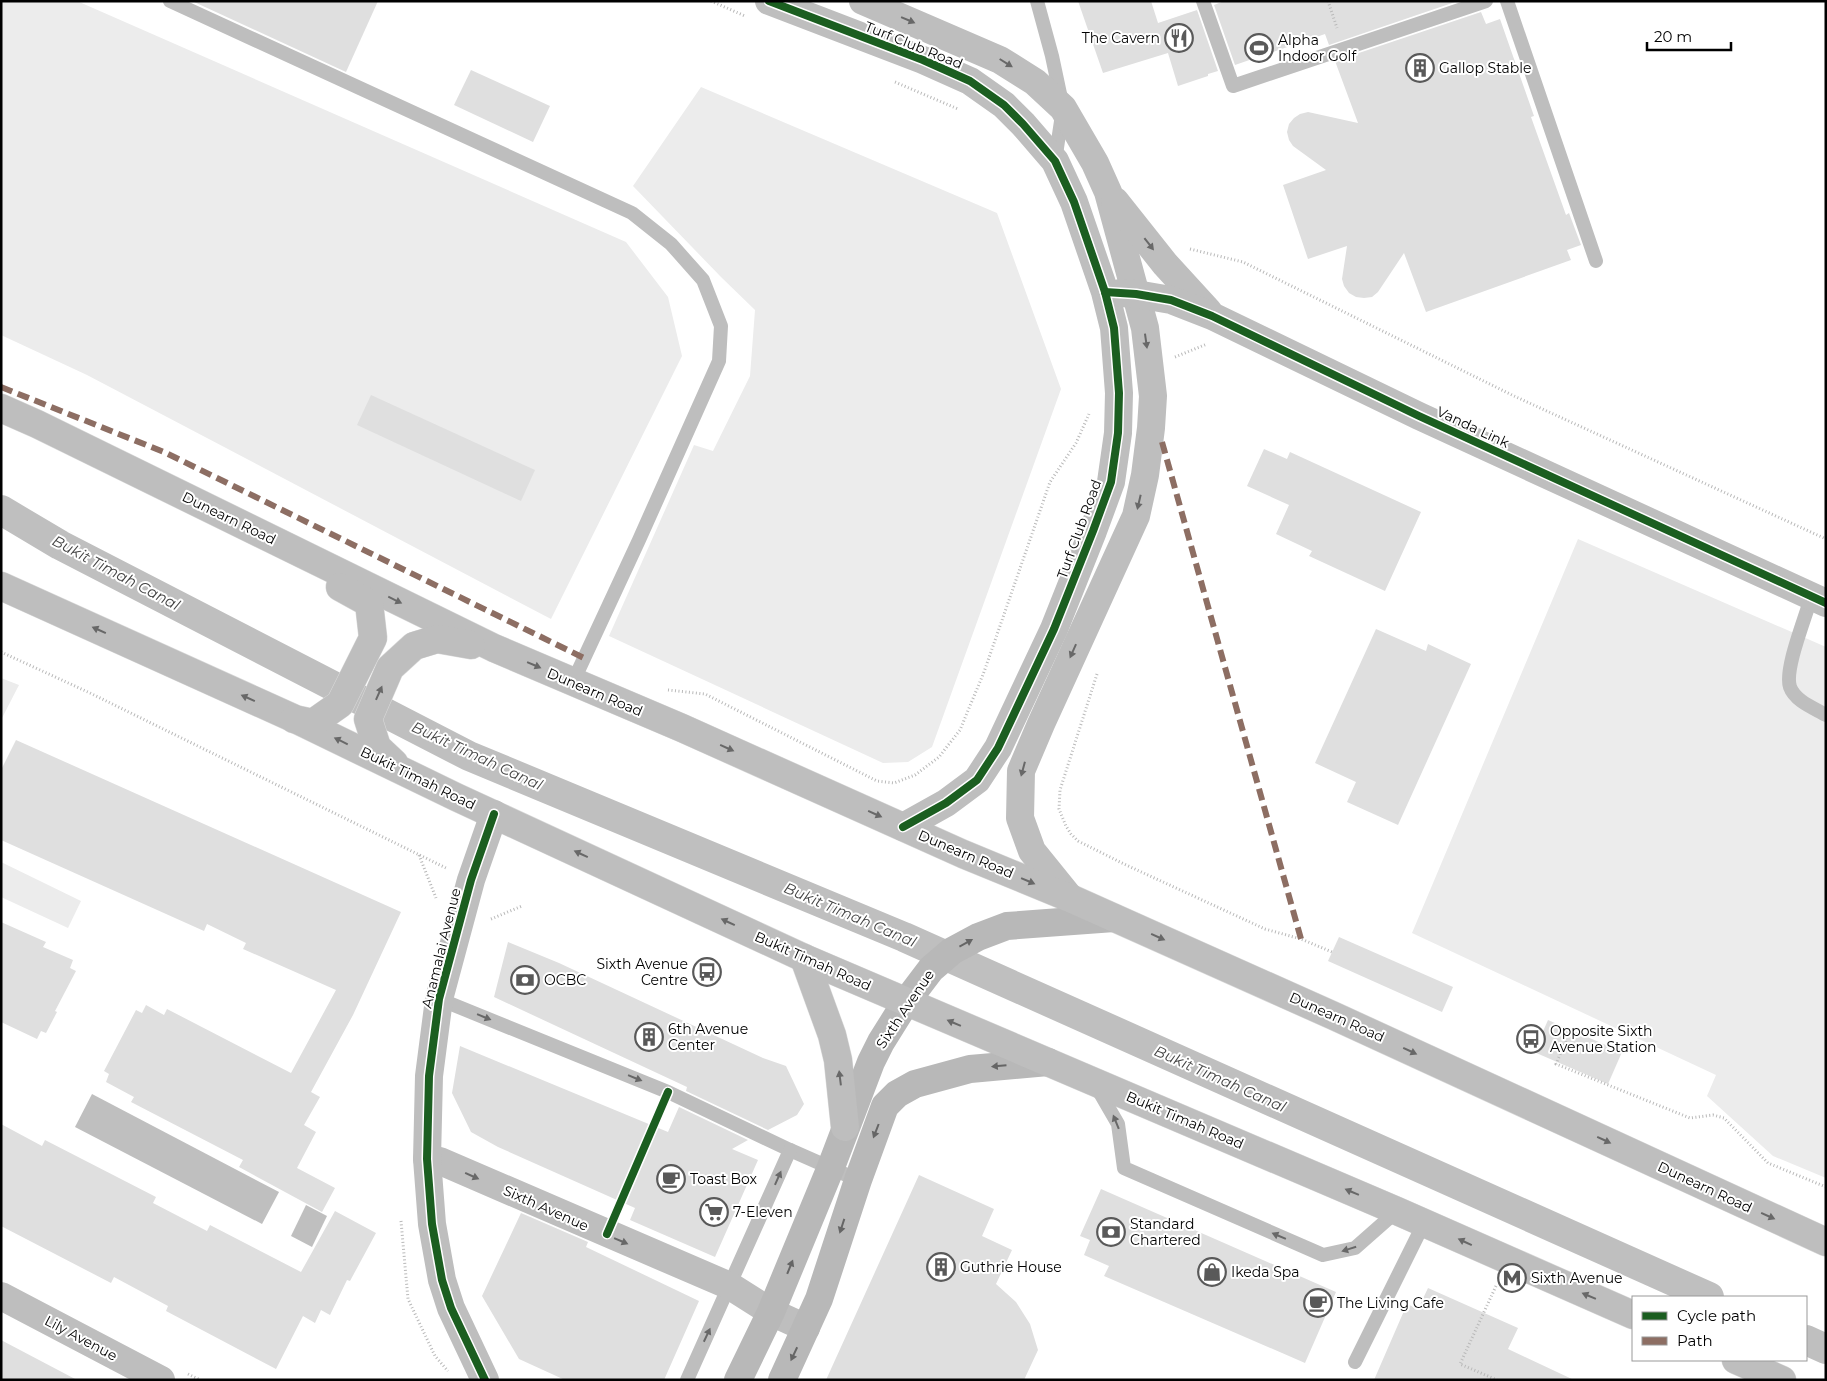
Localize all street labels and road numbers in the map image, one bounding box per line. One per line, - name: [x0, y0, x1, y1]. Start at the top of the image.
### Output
- street label: Turf Club Road: [862, 17, 966, 73]
- street label: Vanda Link: [1434, 402, 1513, 452]
- street label: Turf Club Road: [1053, 477, 1105, 581]
- street label: Dunearn Road: [179, 488, 279, 548]
- street label: Dunearn Road: [544, 664, 646, 720]
- street label: Bukit Timah Road: [357, 742, 479, 814]
- street label: Dunearn Road: [915, 826, 1017, 882]
- street label: Anamalai Avenue: [417, 886, 465, 1010]
- street label: Bukit Timah Road: [752, 927, 874, 995]
- street label: Sixth Avenue: [872, 966, 938, 1052]
- street label: Dunearn Road: [1287, 988, 1387, 1046]
- street label: Bukit Timah Road: [1123, 1087, 1247, 1153]
- street label: Dunearn Road: [1655, 1157, 1755, 1217]
- street label: Sixth Avenue: [501, 1181, 591, 1235]
- street label: Lily Avenue: [42, 1311, 120, 1365]

